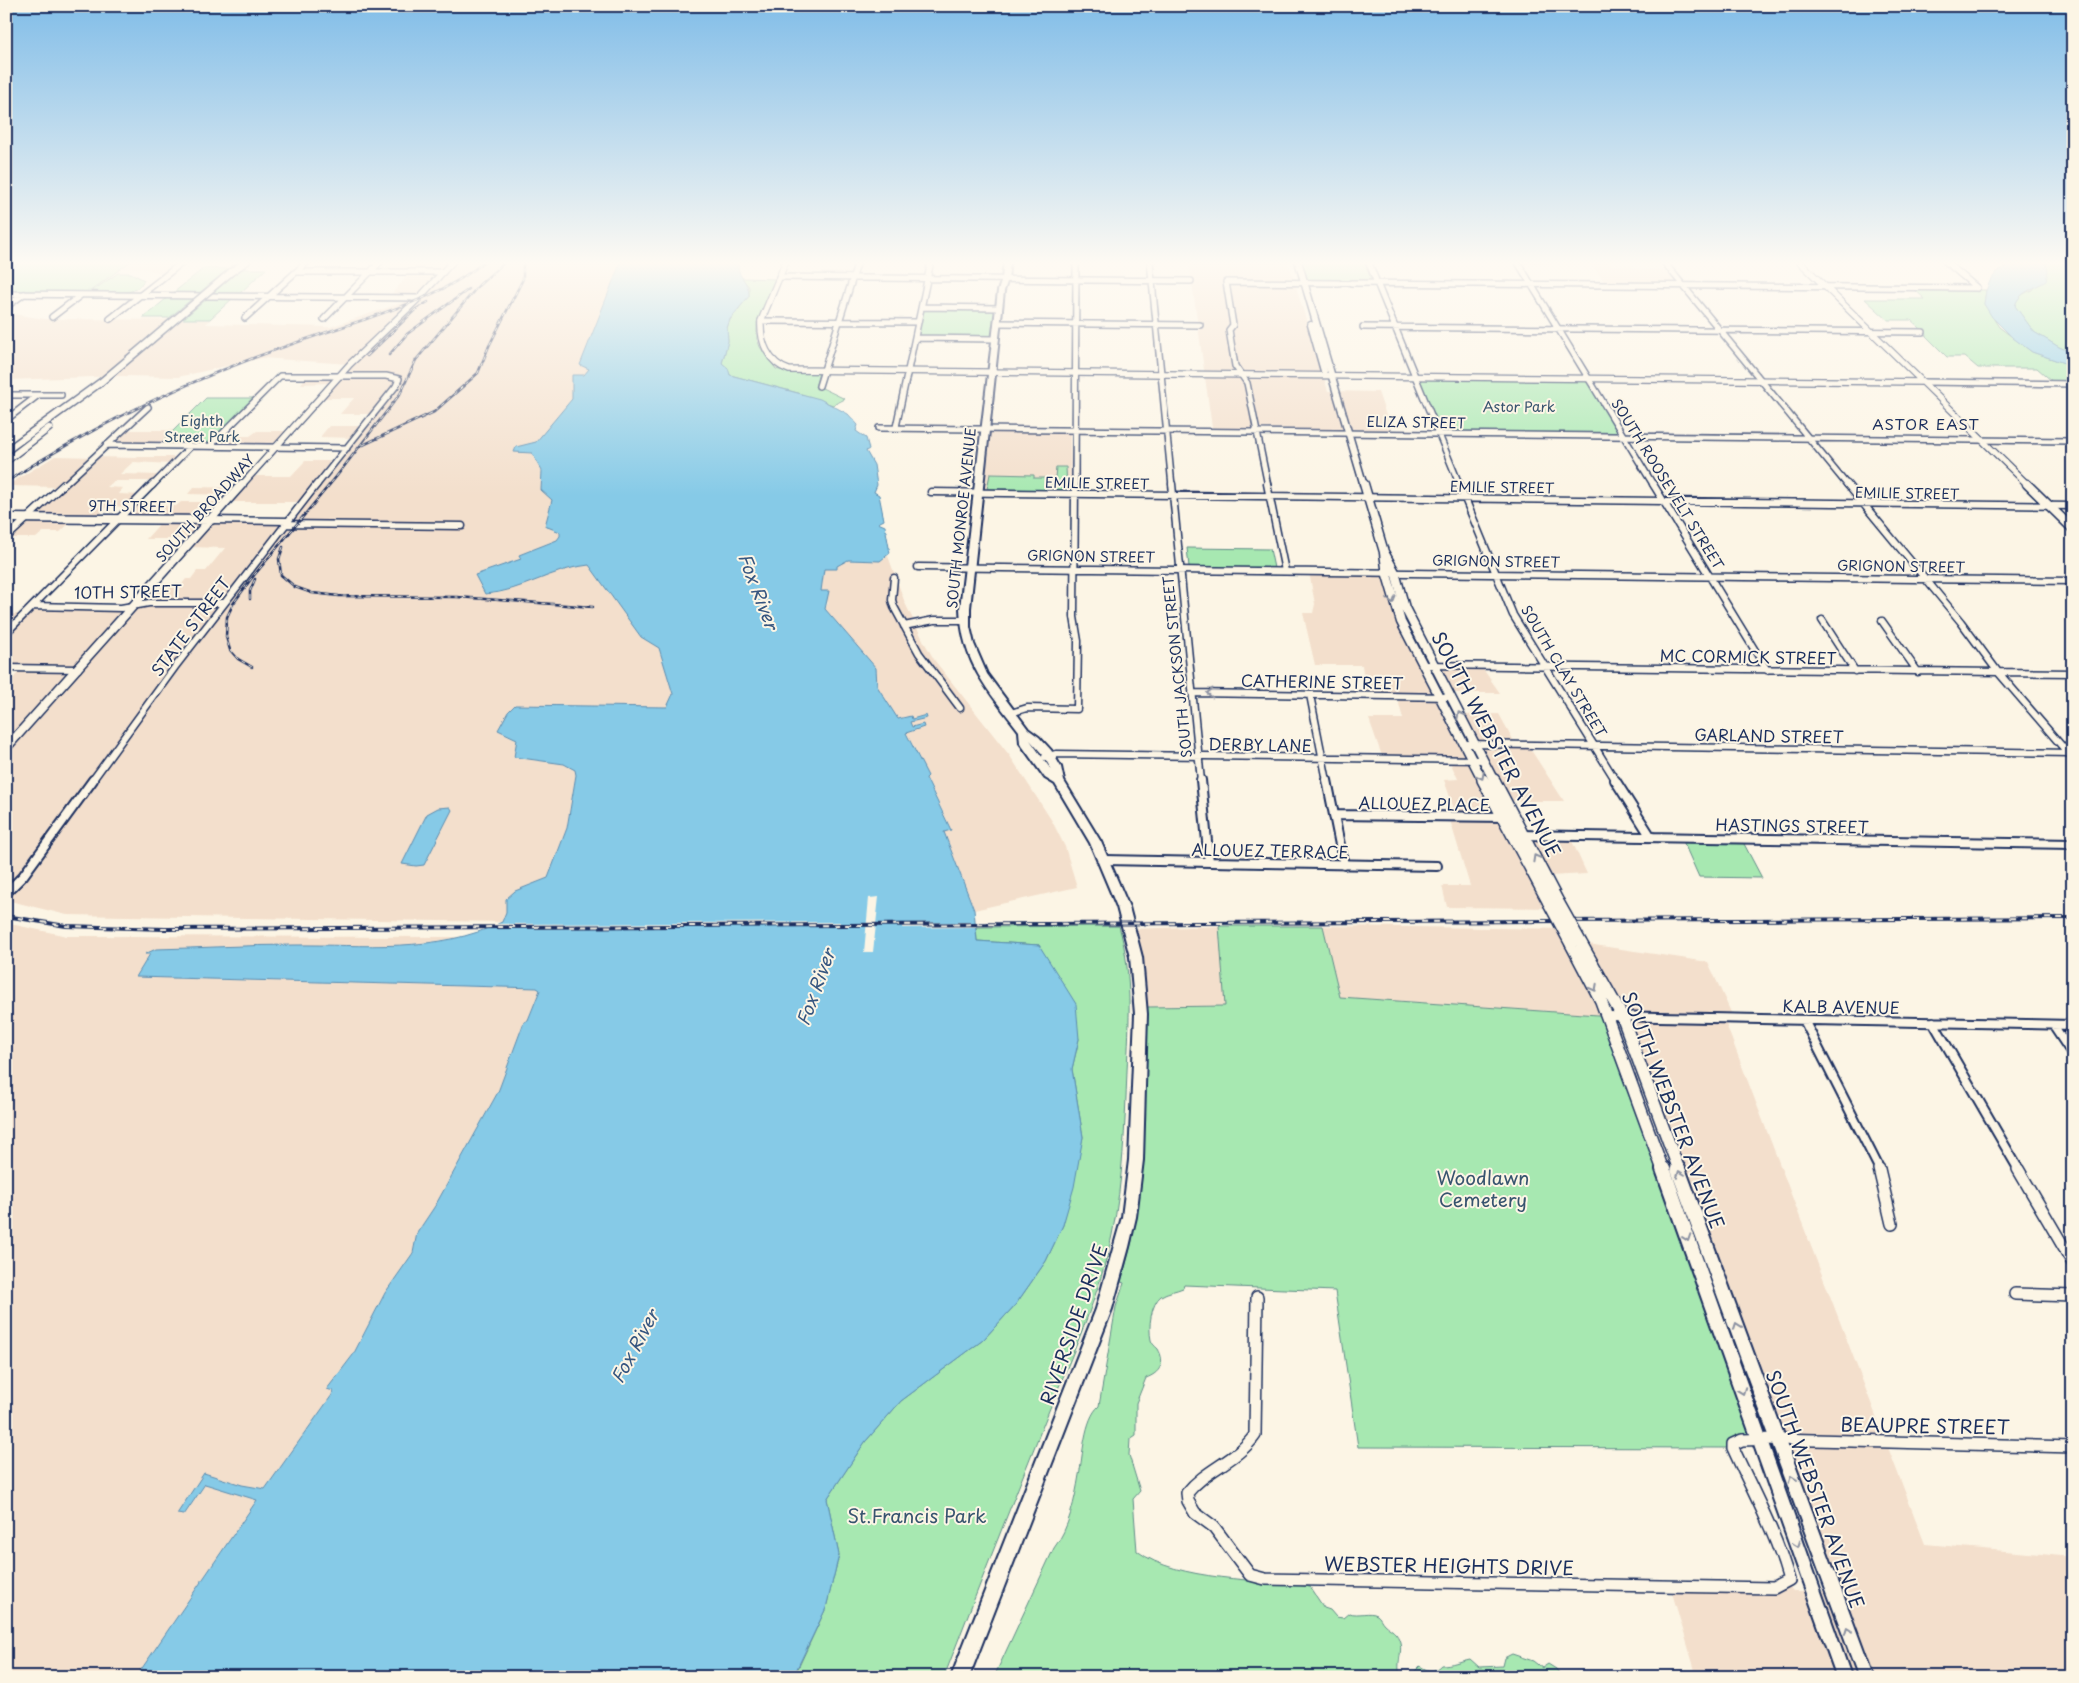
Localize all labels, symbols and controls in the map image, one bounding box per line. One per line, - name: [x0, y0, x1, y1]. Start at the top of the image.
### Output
- street label: SOUTH ROOSEVELT STREET: [1607, 394, 1730, 574]
- park label: Astor Park: [1483, 396, 1556, 417]
- park label: Eighth Street Park: [164, 410, 241, 447]
- street label: ELIZA STREET: [1366, 411, 1466, 433]
- district label: ASTOR EAST: [1872, 412, 1980, 435]
- street label: SOUTH MONROE AVENUE: [941, 426, 981, 610]
- street label: SOUTH BROADWAY: [151, 449, 259, 567]
- street label: EMILIE STREET: [1045, 472, 1150, 494]
- street label: EMILIE STREET: [1450, 476, 1555, 498]
- street label: EMILIE STREET: [1855, 482, 1960, 504]
- street label: 9TH STREET: [88, 495, 176, 517]
- street label: GRIGNON STREET: [1027, 544, 1156, 568]
- water label: Fox River: [732, 549, 787, 636]
- street label: GRIGNON STREET: [1432, 549, 1561, 573]
- street label: GRIGNON STREET: [1837, 554, 1966, 578]
- street label: STATE STREET: [145, 571, 235, 681]
- street label: SOUTH JACKSON STREET: [1157, 574, 1197, 759]
- street label: 10TH STREET: [74, 578, 182, 604]
- one-way arrow: [1387, 595, 1397, 604]
- street label: SOUTH CLAY STREET: [1516, 601, 1612, 741]
- street label: SOUTH WEBSTER AVENUE: [1425, 626, 1569, 862]
- street label: MC CORMICK STREET: [1659, 642, 1837, 670]
- street label: CATHERINE STREET: [1241, 668, 1404, 694]
- one-way arrow: [1206, 688, 1214, 698]
- one-way arrow: [1456, 711, 1466, 720]
- street label: GARLAND STREET: [1694, 722, 1844, 748]
- street label: DERBY LANE: [1208, 731, 1312, 757]
- one-way arrow: [1475, 771, 1485, 780]
- street label: ALLOUEZ PLACE: [1358, 790, 1490, 816]
- street label: HASTINGS STREET: [1715, 812, 1869, 838]
- street label: ALLOUEZ TERRACE: [1191, 837, 1349, 863]
- one-way arrow: [1533, 855, 1543, 864]
- water label: Fox River: [789, 942, 842, 1029]
- one-way arrow: [1588, 982, 1598, 991]
- street label: SOUTH WEBSTER AVENUE: [1616, 987, 1732, 1233]
- street label: KALB AVENUE: [1782, 993, 1900, 1019]
- park label: Woodlawn Cemetery: [1437, 1163, 1530, 1213]
- one-way arrow: [1676, 1170, 1686, 1179]
- one-way arrow: [1681, 1233, 1691, 1242]
- street label: RIVERSIDE DRIVE: [1032, 1240, 1114, 1408]
- water label: Fox River: [603, 1302, 666, 1387]
- one-way arrow: [1733, 1322, 1743, 1331]
- street label: SOUTH WEBSTER AVENUE: [1760, 1366, 1872, 1612]
- one-way arrow: [1736, 1386, 1746, 1395]
- street label: BEAUPRE STREET: [1840, 1410, 2010, 1440]
- one-way arrow: [1788, 1475, 1798, 1484]
- park label: St.Francis Park: [847, 1501, 987, 1529]
- one-way arrow: [1791, 1539, 1801, 1548]
- street label: WEBSTER HEIGHTS DRIVE: [1324, 1549, 1574, 1581]
- one-way arrow: [1844, 1627, 1855, 1636]

